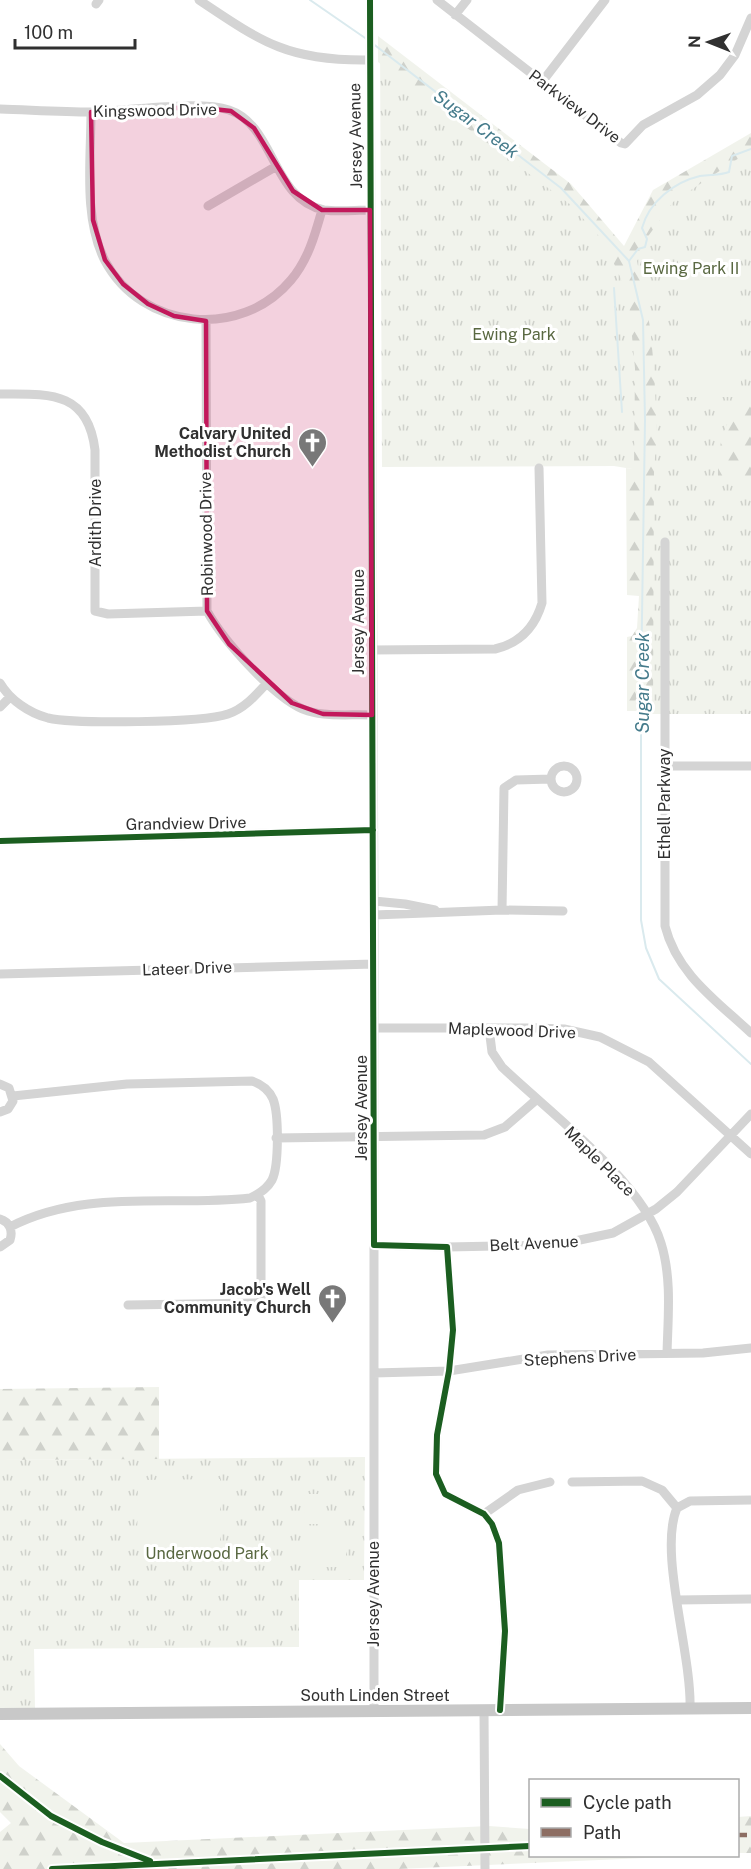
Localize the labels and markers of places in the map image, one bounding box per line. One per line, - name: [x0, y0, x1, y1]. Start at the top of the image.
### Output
- place label: Calvary United Methodist Church: [154, 424, 291, 461]
- church icon: Calvary United Methodist Church: [296, 426, 328, 468]
- place label: Jacob's Well Community Church: [164, 1280, 311, 1317]
- church icon: Jacob's Well Community Church: [316, 1282, 348, 1324]

